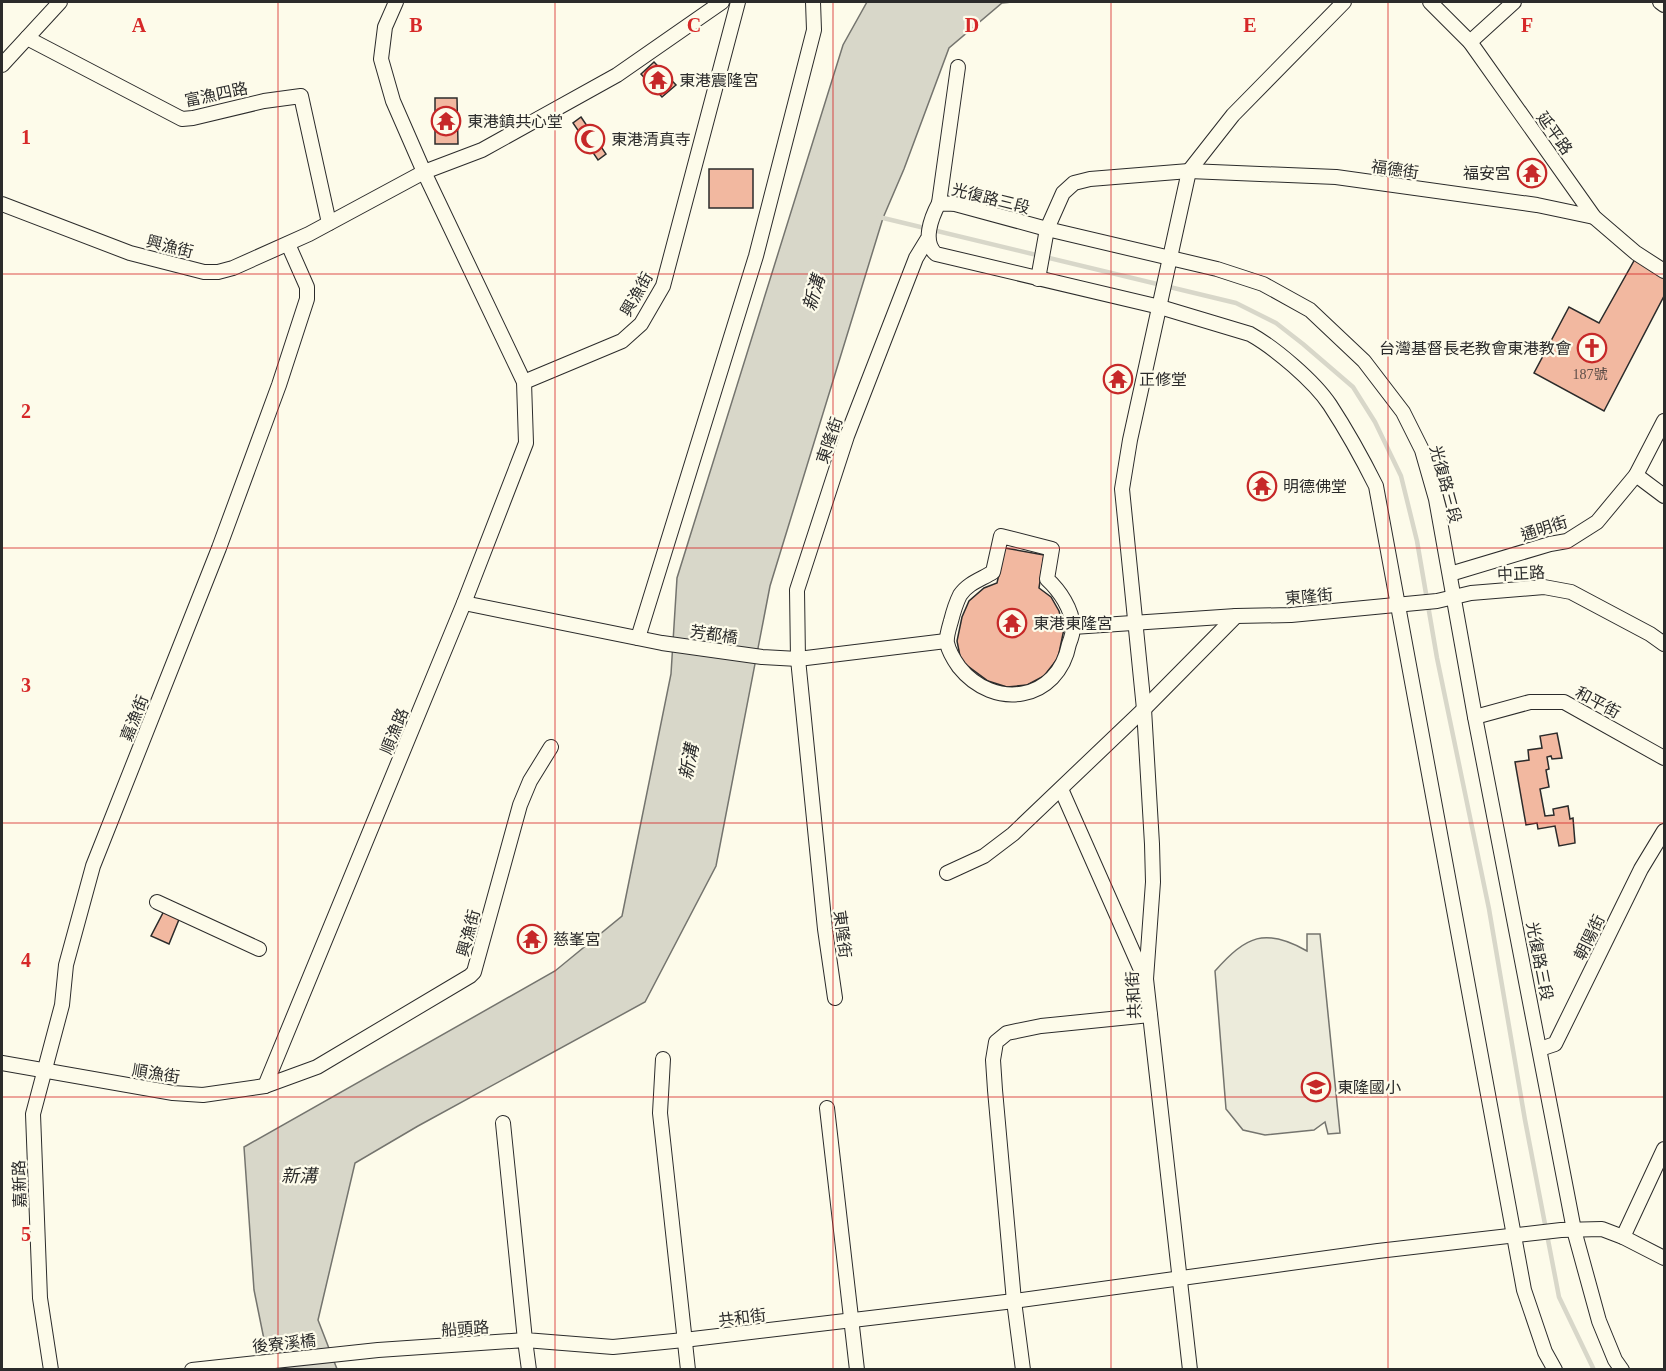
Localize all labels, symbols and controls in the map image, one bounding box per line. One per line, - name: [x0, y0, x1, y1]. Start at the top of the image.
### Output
- text: A: [132, 14, 147, 36]
- text: B: [409, 14, 423, 36]
- text: C: [687, 14, 701, 36]
- text: D: [965, 14, 979, 36]
- text: E: [1243, 14, 1257, 36]
- text: F: [1521, 14, 1533, 36]
- temple icon: 東港震隆宮: [642, 64, 674, 96]
- place label: 東港震隆宮: [679, 72, 759, 89]
- street label: 富漁四路: [183, 80, 249, 109]
- temple icon: 東港鎮共心堂: [430, 105, 462, 137]
- street label: 延平路: [1534, 109, 1576, 158]
- place label: 東港鎮共心堂: [467, 113, 563, 130]
- mosque icon: 東港清真寺: [574, 123, 606, 155]
- text: 1: [21, 126, 31, 148]
- place label: 東港清真寺: [611, 131, 691, 148]
- temple icon: 福安宮: [1516, 157, 1548, 189]
- street label: 福德街: [1370, 158, 1420, 181]
- place label: 福安宮: [1463, 165, 1511, 182]
- street label: 光復路三段: [950, 181, 1032, 216]
- street label: 興漁街: [145, 232, 195, 261]
- street label: 興漁街: [617, 269, 656, 319]
- water label: 新溝: [799, 270, 830, 313]
- church icon: 台灣基督長老教會東港教會: [1576, 332, 1608, 364]
- place label: 台灣基督長老教會東港教會: [1379, 340, 1571, 357]
- temple icon: 正修堂: [1102, 363, 1134, 395]
- house number: 187號: [1573, 367, 1608, 382]
- place label: 正修堂: [1139, 371, 1187, 388]
- text: 2: [21, 400, 31, 422]
- street label: 東隆街: [814, 415, 845, 466]
- street label: 光復路三段: [1427, 443, 1464, 525]
- temple icon: 明德佛堂: [1246, 470, 1278, 502]
- place label: 明德佛堂: [1283, 478, 1347, 495]
- street label: 通明街: [1519, 513, 1570, 544]
- street label: 中正路: [1497, 564, 1545, 583]
- street label: 東隆街: [1284, 586, 1334, 607]
- temple icon: 東港東隆宮: [996, 607, 1028, 639]
- place label: 東港東隆宮: [1033, 615, 1113, 632]
- street label: 芳都橋: [689, 623, 739, 646]
- text: 3: [21, 674, 31, 696]
- street label: 和平街: [1573, 684, 1623, 721]
- street label: 嘉漁街: [118, 693, 151, 744]
- street label: 順漁路: [378, 706, 411, 757]
- water label: 新溝: [675, 739, 703, 782]
- street label: 興漁街: [454, 908, 483, 959]
- street label: 東隆街: [831, 909, 854, 959]
- street label: 朝陽街: [1571, 912, 1608, 963]
- street label: 光復路三段: [1524, 920, 1555, 1002]
- temple icon: 慈峯宮: [516, 923, 548, 955]
- place label: 慈峯宮: [553, 931, 601, 948]
- text: 4: [21, 949, 31, 971]
- street label: 共和街: [1124, 971, 1143, 1019]
- street label: 順漁街: [131, 1061, 181, 1086]
- school or university icon: 東隆國小: [1300, 1071, 1332, 1103]
- place label: 東隆國小: [1337, 1079, 1401, 1096]
- street label: 嘉新路: [10, 1160, 29, 1208]
- water label: 新溝: [281, 1166, 320, 1186]
- text: 5: [21, 1223, 31, 1245]
- street label: 共和街: [717, 1306, 767, 1329]
- street label: 船頭路: [440, 1318, 490, 1339]
- street label: 後寮溪橋: [251, 1332, 317, 1355]

